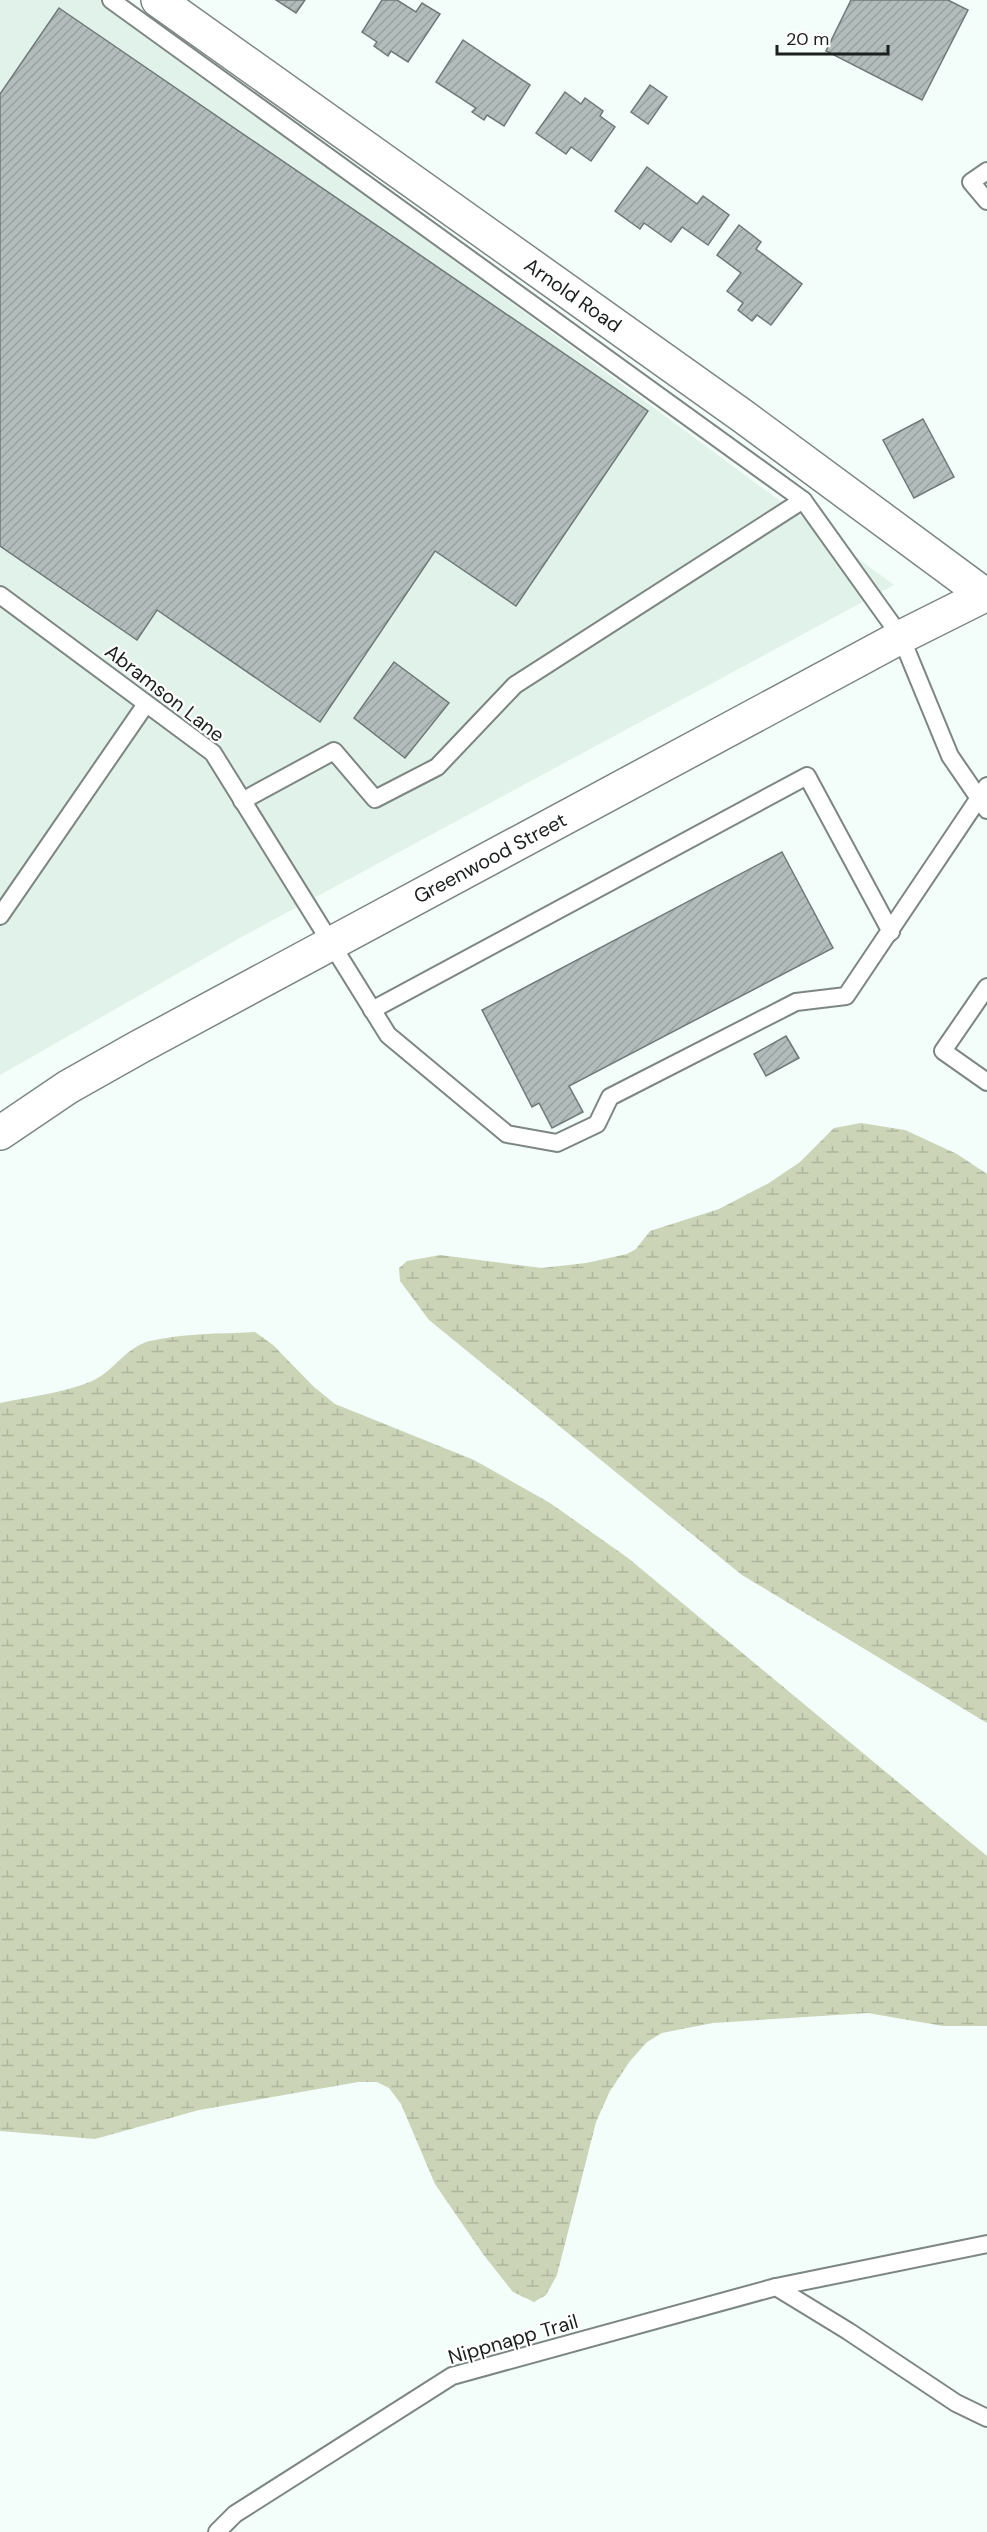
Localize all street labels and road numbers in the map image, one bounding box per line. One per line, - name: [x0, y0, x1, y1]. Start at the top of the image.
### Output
- street label: Arnold Road: [519, 252, 627, 338]
- street label: Abramson Lane: [100, 638, 230, 748]
- street label: Greenwood Street: [409, 807, 571, 909]
- street label: Nippnapp Trail: [445, 2308, 581, 2370]

